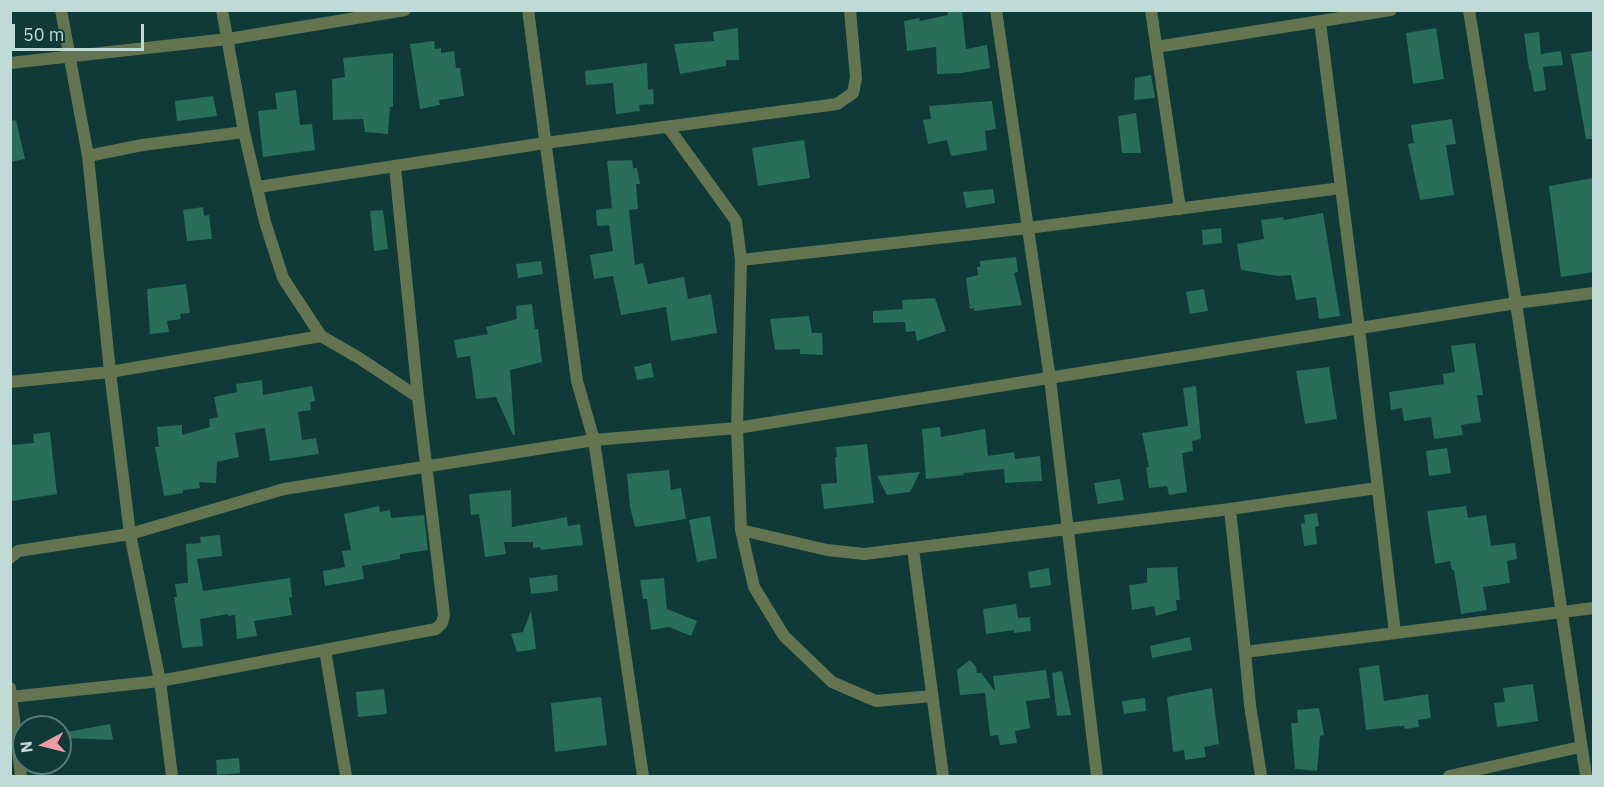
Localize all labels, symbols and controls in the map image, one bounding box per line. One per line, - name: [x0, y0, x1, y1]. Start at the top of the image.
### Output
- scale bar: [15, 12, 147, 50]
- text: 50 m: [23, 23, 65, 46]
- north arrow: [12, 715, 72, 775]
- text: N: [15, 740, 37, 754]

